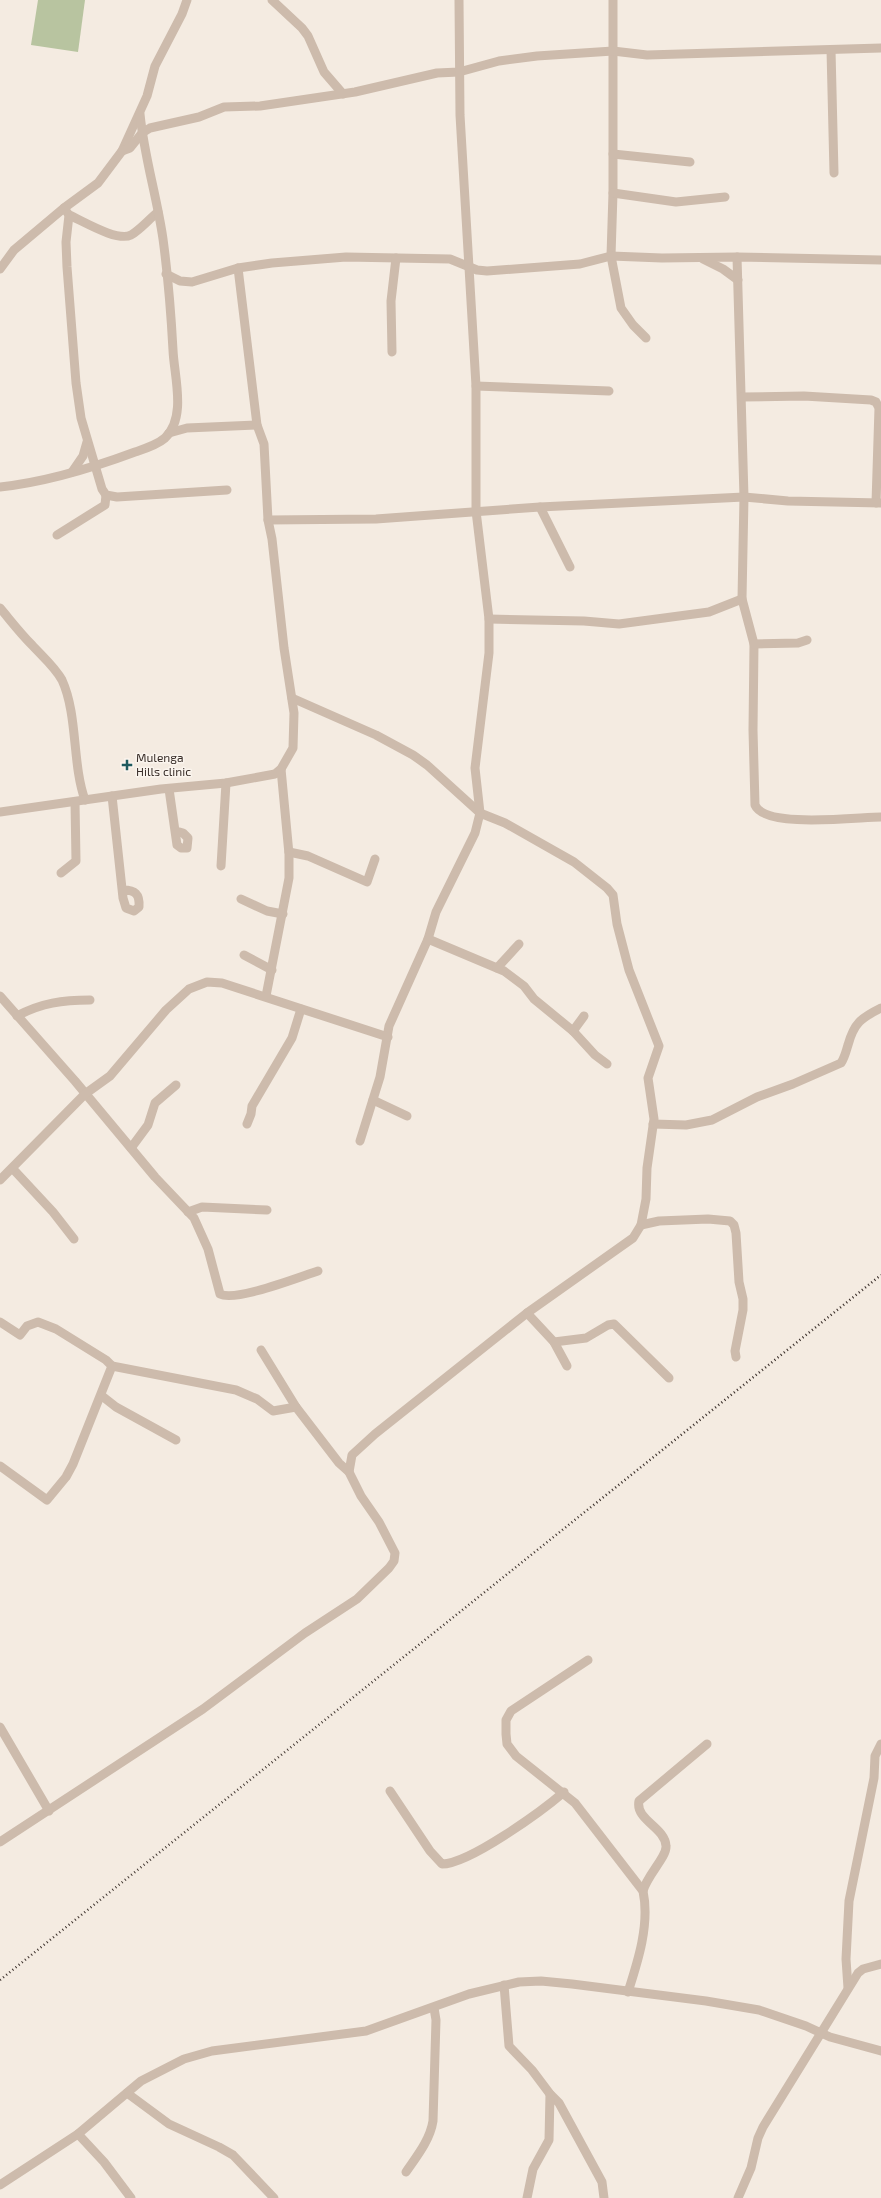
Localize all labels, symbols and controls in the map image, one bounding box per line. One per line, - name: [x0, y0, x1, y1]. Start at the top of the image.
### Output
- place label: Mulenga Hills clinic: [136, 750, 191, 778]
- marker: Mulenga Hills clinic: [121, 759, 133, 771]

